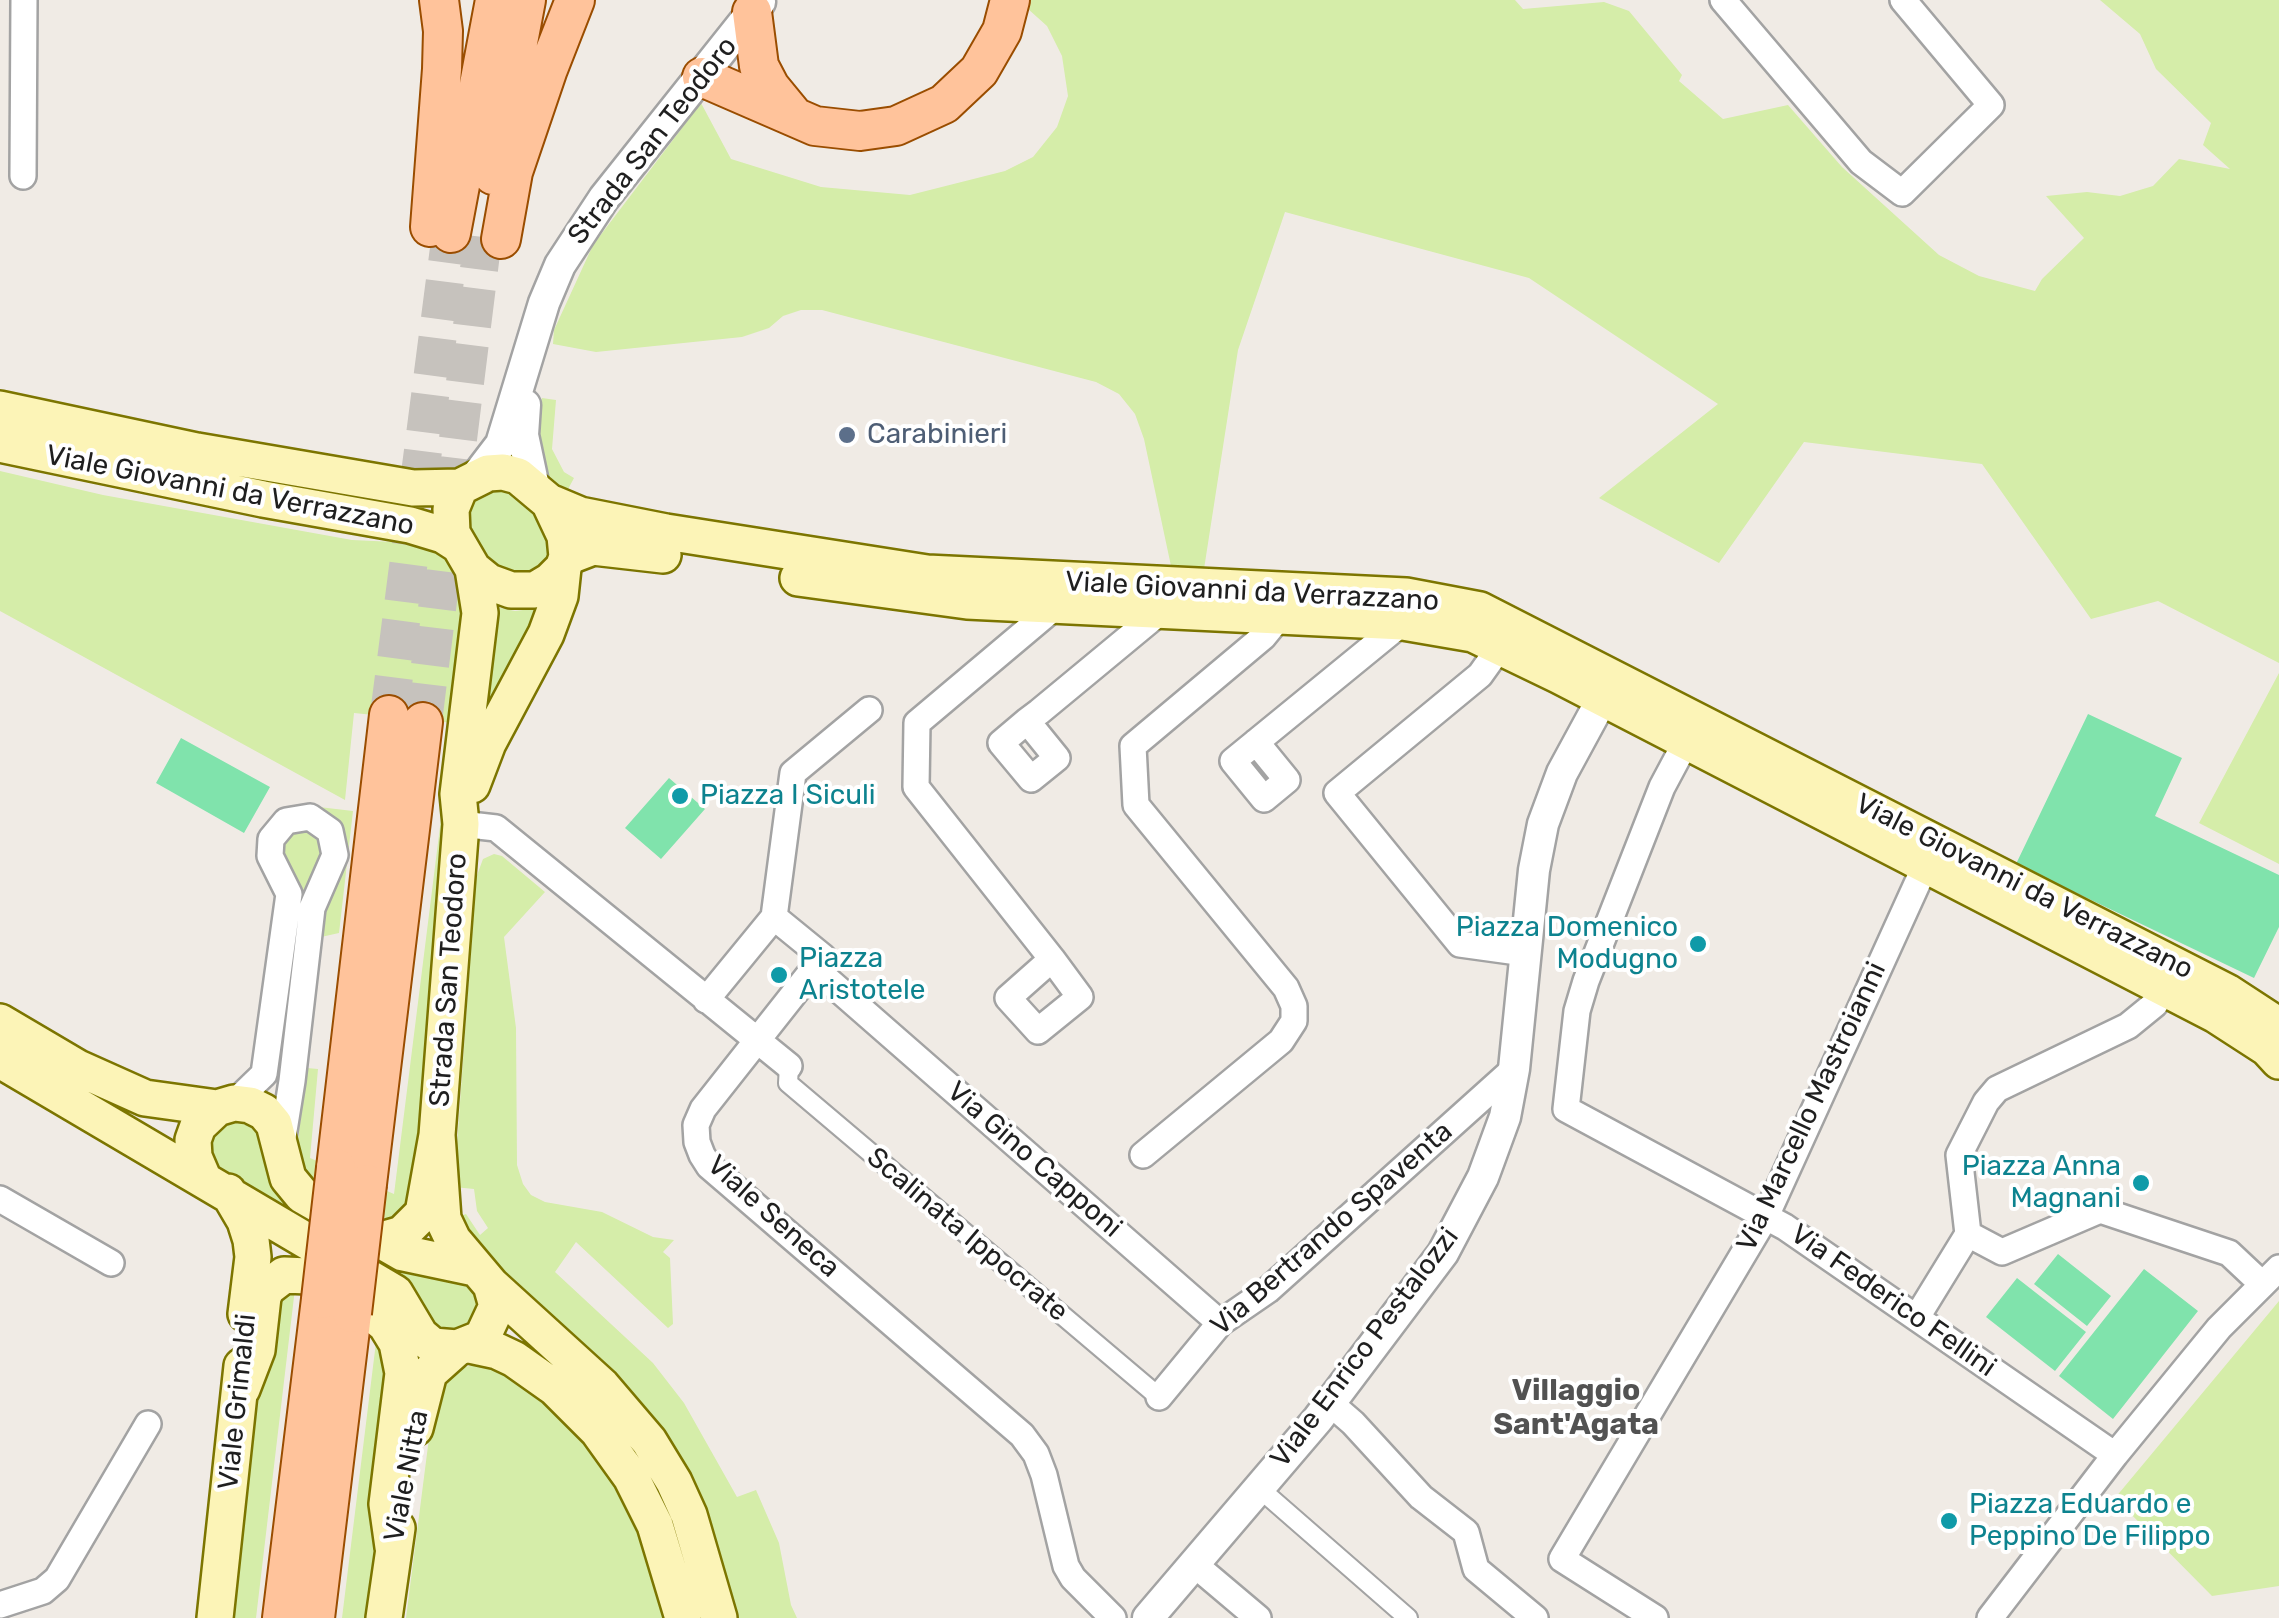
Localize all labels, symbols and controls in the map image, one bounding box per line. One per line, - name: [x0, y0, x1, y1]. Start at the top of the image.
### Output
- street label: Strada San Teodoro: [561, 30, 745, 252]
- place label: Carabinieri: [867, 418, 1007, 452]
- marker: Carabinieri: [836, 424, 858, 446]
- street label: Viale Giovanni da Verrazzano: [43, 439, 417, 543]
- street label: Viale Giovanni da Verrazzano: [1064, 565, 1440, 619]
- place label: Piazza I Siculi: [700, 779, 876, 813]
- marker: Piazza I Siculi: [669, 785, 691, 807]
- street label: Viale Giovanni da Verrazzano: [1850, 787, 2198, 987]
- street label: Strada San Teodoro: [423, 852, 475, 1108]
- place label: Piazza Domenico Modugno: [1456, 911, 1678, 977]
- marker: Piazza Domenico Modugno: [1687, 933, 1709, 955]
- place label: Piazza Aristotele: [799, 942, 925, 1008]
- street label: Via Marcello Mastroianni: [1730, 957, 1894, 1257]
- marker: Piazza Aristotele: [768, 964, 790, 986]
- street label: Via Gino Capponi: [940, 1075, 1128, 1245]
- street label: Via Bertrando Spaventa: [1204, 1115, 1460, 1343]
- street label: Scalinata Ippocrate: [860, 1141, 1074, 1329]
- street label: Viale Seneca: [700, 1149, 846, 1285]
- place label: Piazza Anna Magnani: [1962, 1150, 2121, 1216]
- marker: Piazza Anna Magnani: [2130, 1172, 2152, 1194]
- street label: Via Federico Fellini: [1784, 1218, 2002, 1384]
- street label: Viale Enrico Pestalozzi: [1264, 1221, 1466, 1475]
- street label: Viale Grimaldi: [212, 1312, 264, 1492]
- district label: Villaggio Sant'Agata: [1493, 1373, 1659, 1444]
- street label: Viale Nitta: [378, 1407, 436, 1545]
- place label: Piazza Eduardo e Peppino De Filippo: [1969, 1488, 2211, 1554]
- marker: Piazza Eduardo e Peppino De Filippo: [1938, 1510, 1960, 1532]

